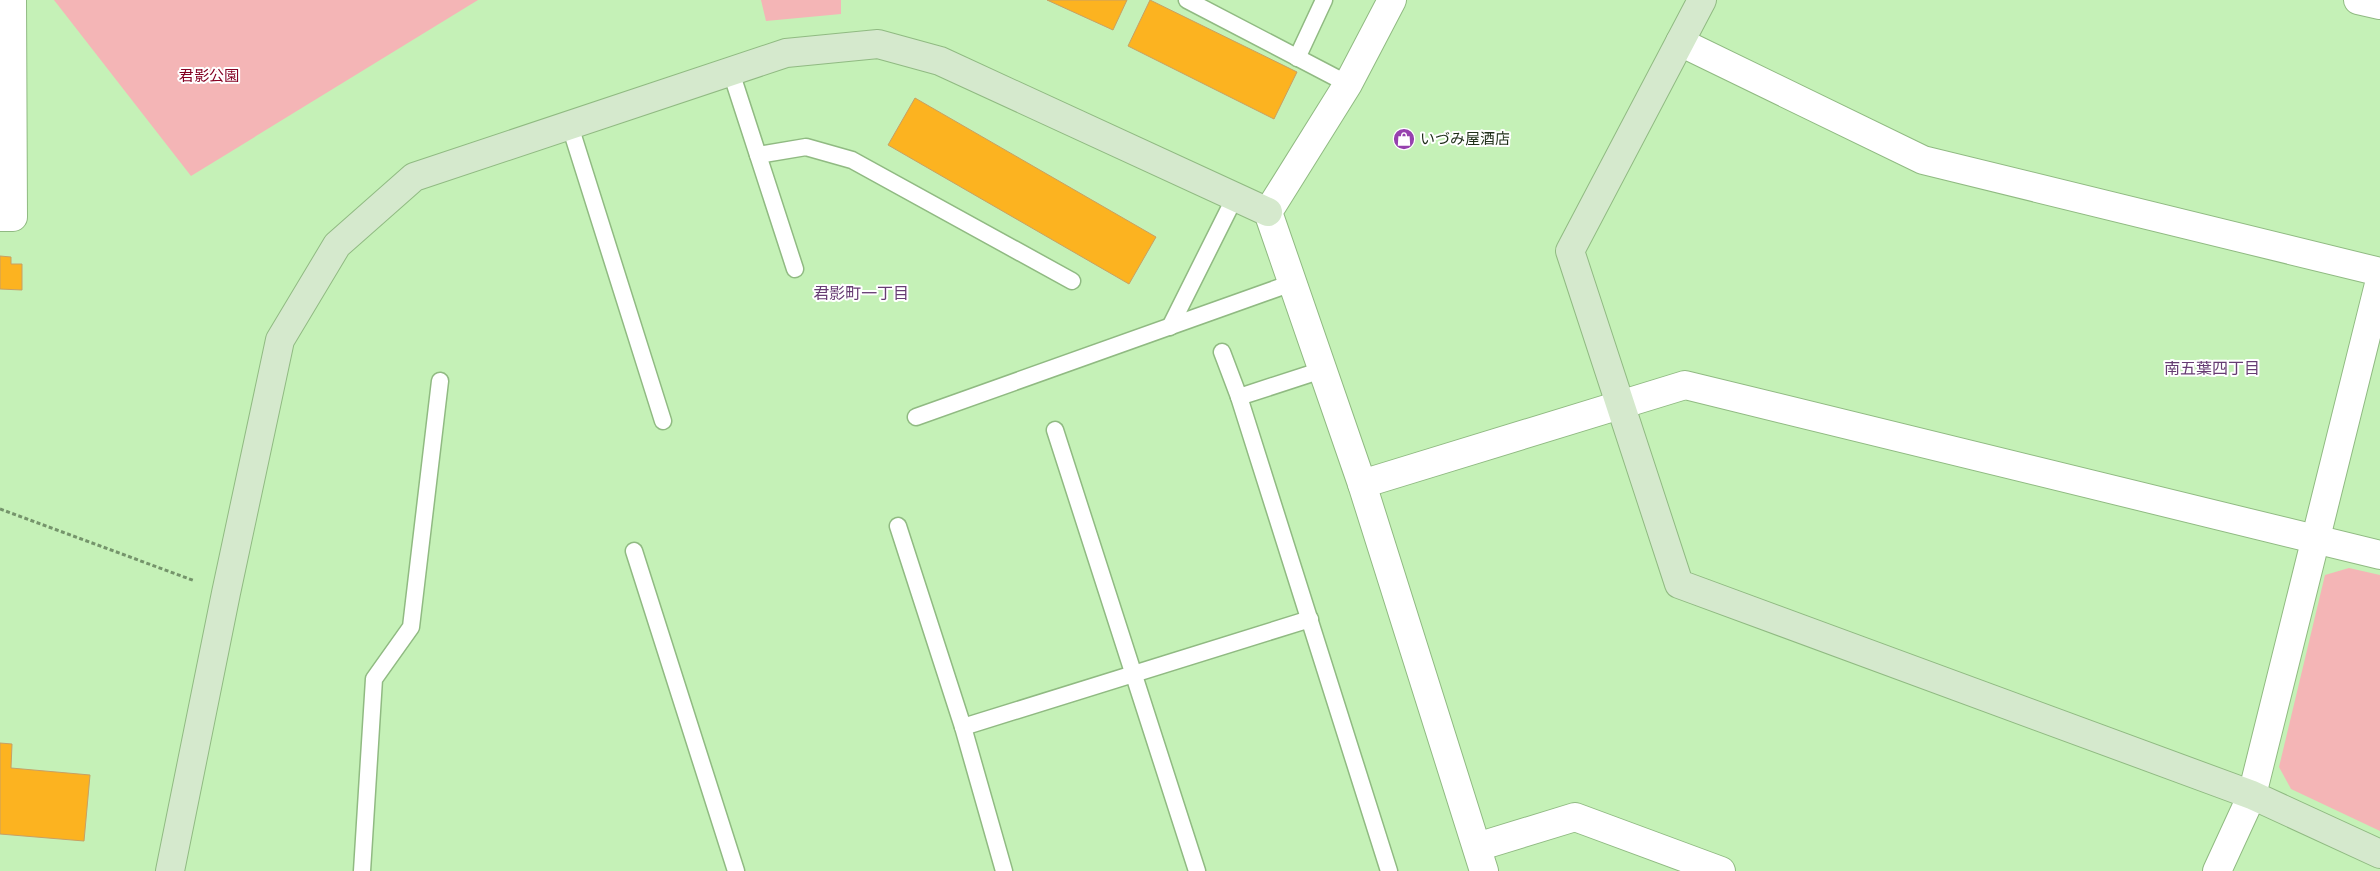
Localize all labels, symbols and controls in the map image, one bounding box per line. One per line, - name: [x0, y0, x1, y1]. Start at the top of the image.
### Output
- park label: 君影公園: [179, 67, 239, 85]
- shop icon: いづみ屋酒店: [1392, 127, 1416, 151]
- place label: いづみ屋酒店: [1420, 130, 1510, 148]
- district label: 君影町一丁目: [813, 284, 909, 303]
- district label: 南五葉四丁目: [2164, 359, 2260, 378]

